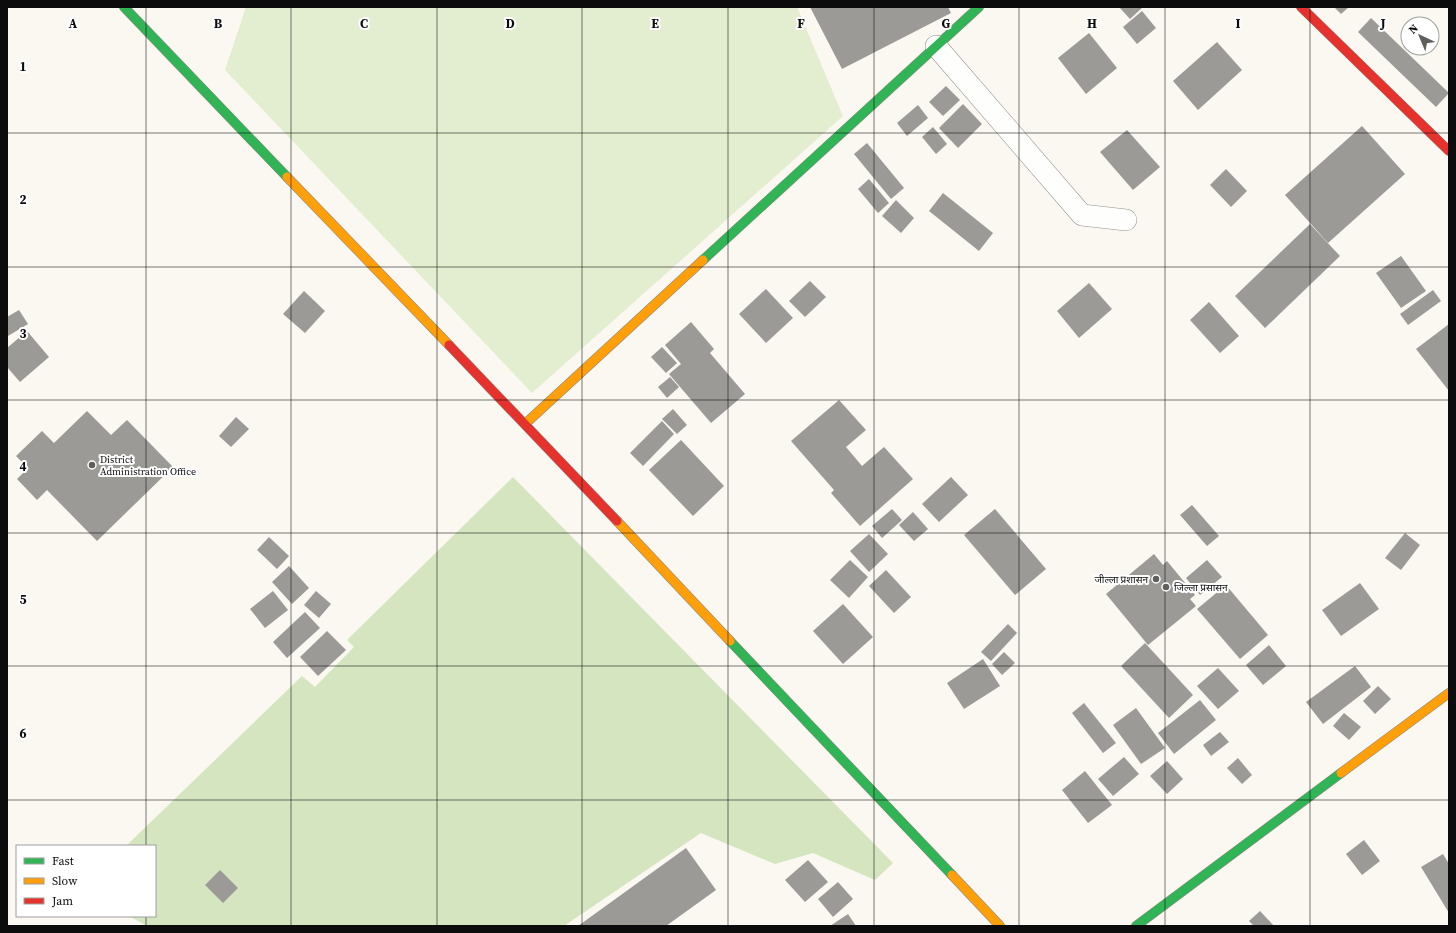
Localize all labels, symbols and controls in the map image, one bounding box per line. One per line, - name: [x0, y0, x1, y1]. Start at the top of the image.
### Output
- text: A: [69, 15, 78, 32]
- text: B: [214, 15, 223, 32]
- text: C: [360, 15, 368, 32]
- text: D: [505, 15, 515, 32]
- text: E: [651, 15, 659, 32]
- text: F: [797, 15, 805, 32]
- text: G: [942, 15, 951, 32]
- text: H: [1087, 15, 1097, 32]
- text: I: [1235, 15, 1241, 32]
- text: J: [1379, 15, 1386, 32]
- north arrow: [1400, 16, 1440, 56]
- text: N: [1405, 21, 1421, 37]
- text: 1: [19, 58, 27, 75]
- text: 2: [19, 191, 27, 208]
- text: 3: [19, 325, 27, 342]
- place label: District Administration Office: [100, 453, 196, 478]
- text: 4: [19, 458, 27, 475]
- marker: District Administration Office: [87, 460, 97, 470]
- place label: जील्ला प्रशासन: [1094, 573, 1148, 586]
- marker: जील्ला प्रशासन: [1151, 574, 1161, 584]
- place label: जिल्ला प्रसासन: [1174, 581, 1228, 594]
- marker: जिल्ला प्रसासन: [1161, 582, 1171, 592]
- text: 5: [19, 591, 27, 608]
- text: 6: [19, 725, 27, 742]
- legend: [16, 845, 156, 917]
- text: Fast: [52, 853, 74, 869]
- text: Slow: [52, 873, 78, 889]
- text: Jam: [51, 893, 73, 909]

